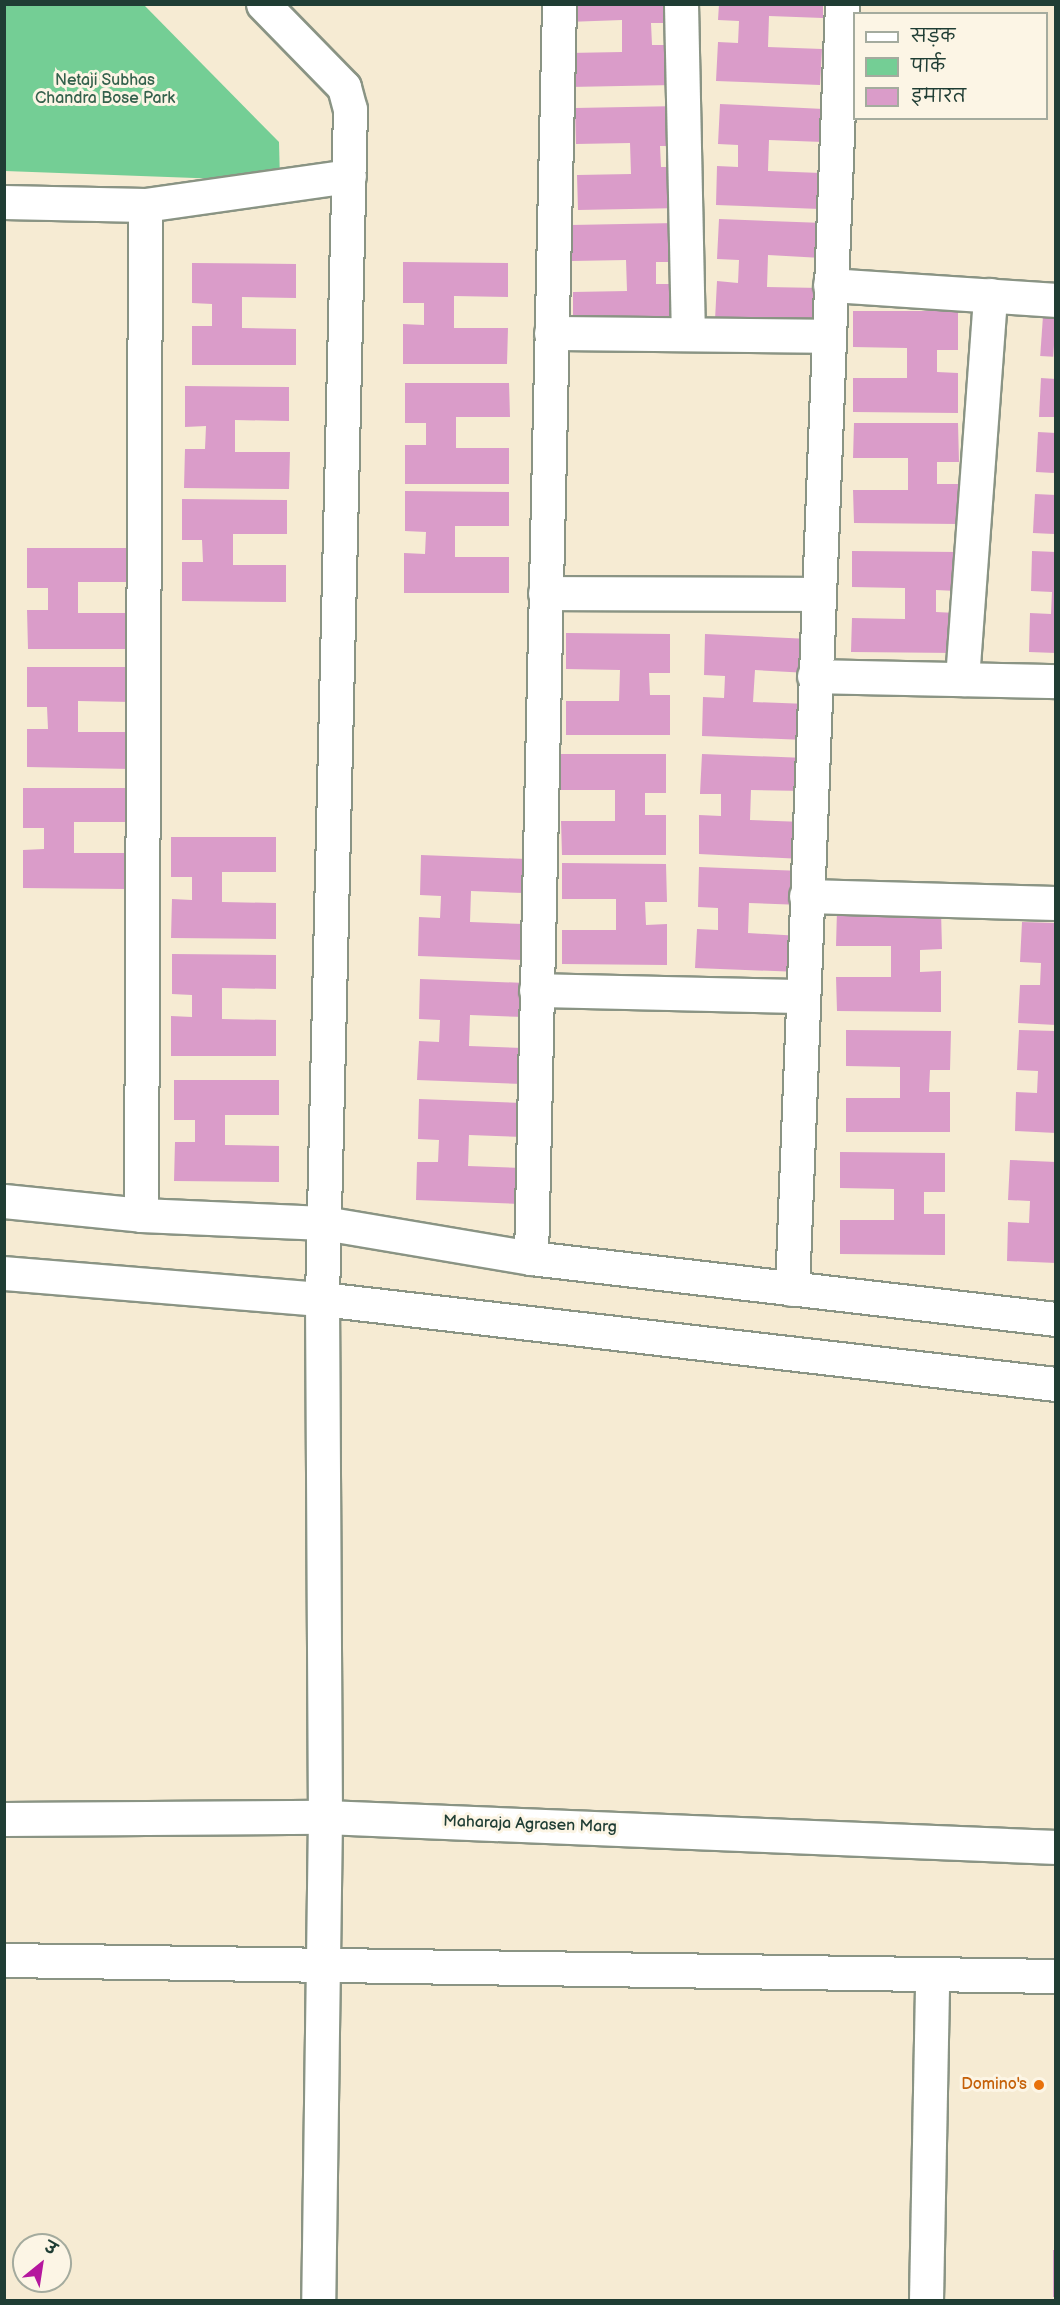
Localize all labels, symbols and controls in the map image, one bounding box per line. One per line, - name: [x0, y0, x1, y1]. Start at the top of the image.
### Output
- legend: [853, 12, 1048, 120]
- text: सड़क: [911, 26, 955, 47]
- text: पार्क: [911, 56, 945, 77]
- park label: Netaji Subhas Chandra Bose Park: [35, 71, 175, 109]
- text: इमारत: [911, 86, 966, 107]
- street label: Maharaja Agrasen Marg: [443, 1812, 617, 1838]
- place label: Domino's: [961, 2075, 1027, 2095]
- marker: Domino's: [1032, 2078, 1046, 2092]
- north arrow: [12, 2233, 72, 2293]
- text: उ: [41, 2238, 60, 2260]

